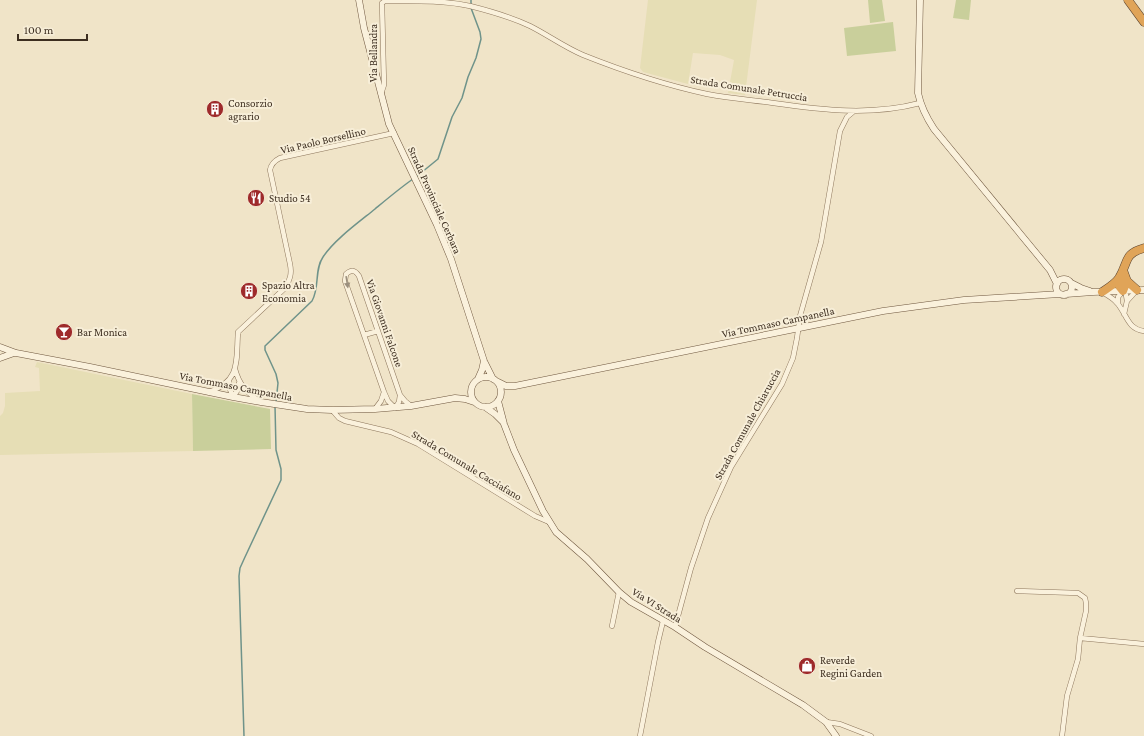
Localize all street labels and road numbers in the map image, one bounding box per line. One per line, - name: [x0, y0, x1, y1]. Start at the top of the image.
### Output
- street label: Via Bellandra: [367, 24, 379, 82]
- street label: Strada Comunale Petruccia: [690, 73, 808, 103]
- street label: Via Paolo Borsellino: [279, 124, 367, 156]
- street label: Strada Provinciale Cerbara: [406, 145, 464, 255]
- street label: Via Giovanni Falcone: [364, 277, 406, 369]
- street label: Via Tommaso Campanella: [721, 304, 836, 341]
- street label: Strada Comunale Chiaruccia: [711, 366, 783, 482]
- street label: Via Tommaso Campanella: [178, 369, 293, 404]
- street label: Strada Comunale Cacciafano: [410, 427, 525, 503]
- street label: Via VI Strada: [630, 585, 684, 625]

